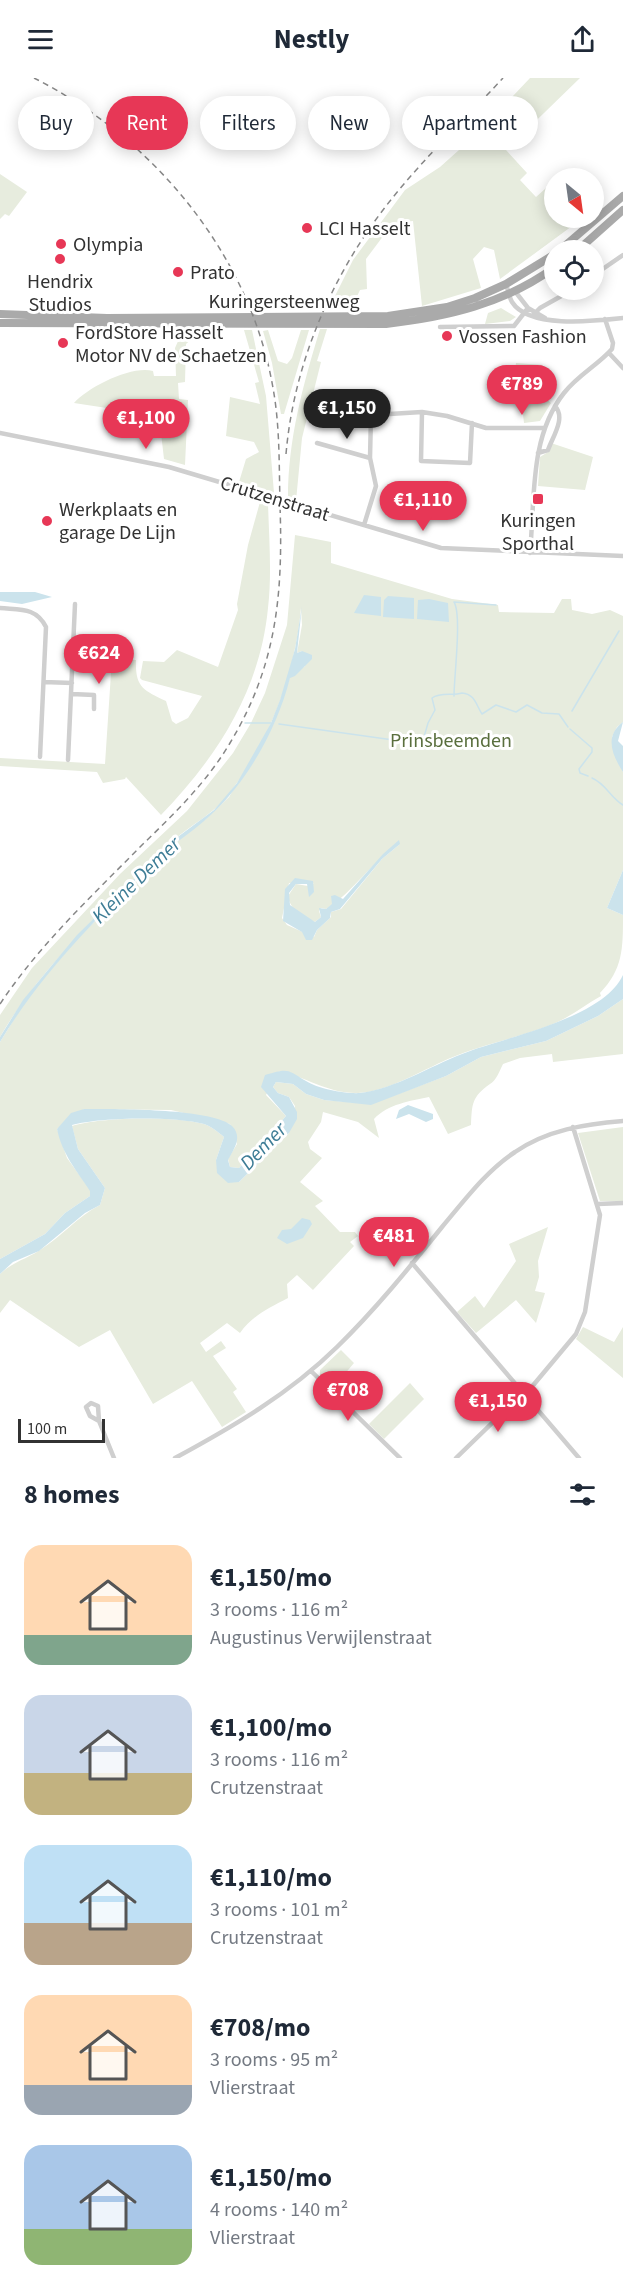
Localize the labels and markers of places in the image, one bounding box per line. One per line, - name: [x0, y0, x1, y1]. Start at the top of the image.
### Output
- place label: LCI Hasselt: [319, 215, 411, 243]
- marker: LCI Hasselt: [300, 221, 314, 235]
- place label: Olympia: [73, 231, 143, 259]
- marker: Olympia: [54, 237, 68, 251]
- marker: Hendrix Studios: [53, 252, 67, 266]
- place label: Prato: [190, 259, 235, 287]
- marker: Prato: [171, 265, 185, 279]
- place label: Hendrix Studios: [27, 268, 93, 319]
- place label: FordStore Hasselt Motor NV de Schaetzen: [75, 319, 267, 370]
- place label: Vossen Fashion: [459, 323, 587, 351]
- marker: Vossen Fashion: [440, 329, 454, 343]
- marker: FordStore Hasselt Motor NV de Schaetzen: [56, 336, 70, 350]
- pin: €789: [486, 365, 558, 416]
- pin: €1,150: [298, 389, 396, 440]
- pin: €1,100: [97, 399, 195, 450]
- pin: €1,110: [374, 481, 472, 532]
- marker: Kuringen Sporthal: [531, 492, 545, 506]
- place label: Werkplaats en garage De Lijn: [59, 496, 177, 547]
- place label: Kuringen Sporthal: [500, 507, 576, 558]
- marker: Werkplaats en garage De Lijn: [40, 514, 54, 528]
- pin: €624: [63, 634, 135, 685]
- pin: €481: [358, 1217, 430, 1268]
- pin: €708: [312, 1371, 384, 1422]
- pin: €1,150: [449, 1382, 547, 1433]

